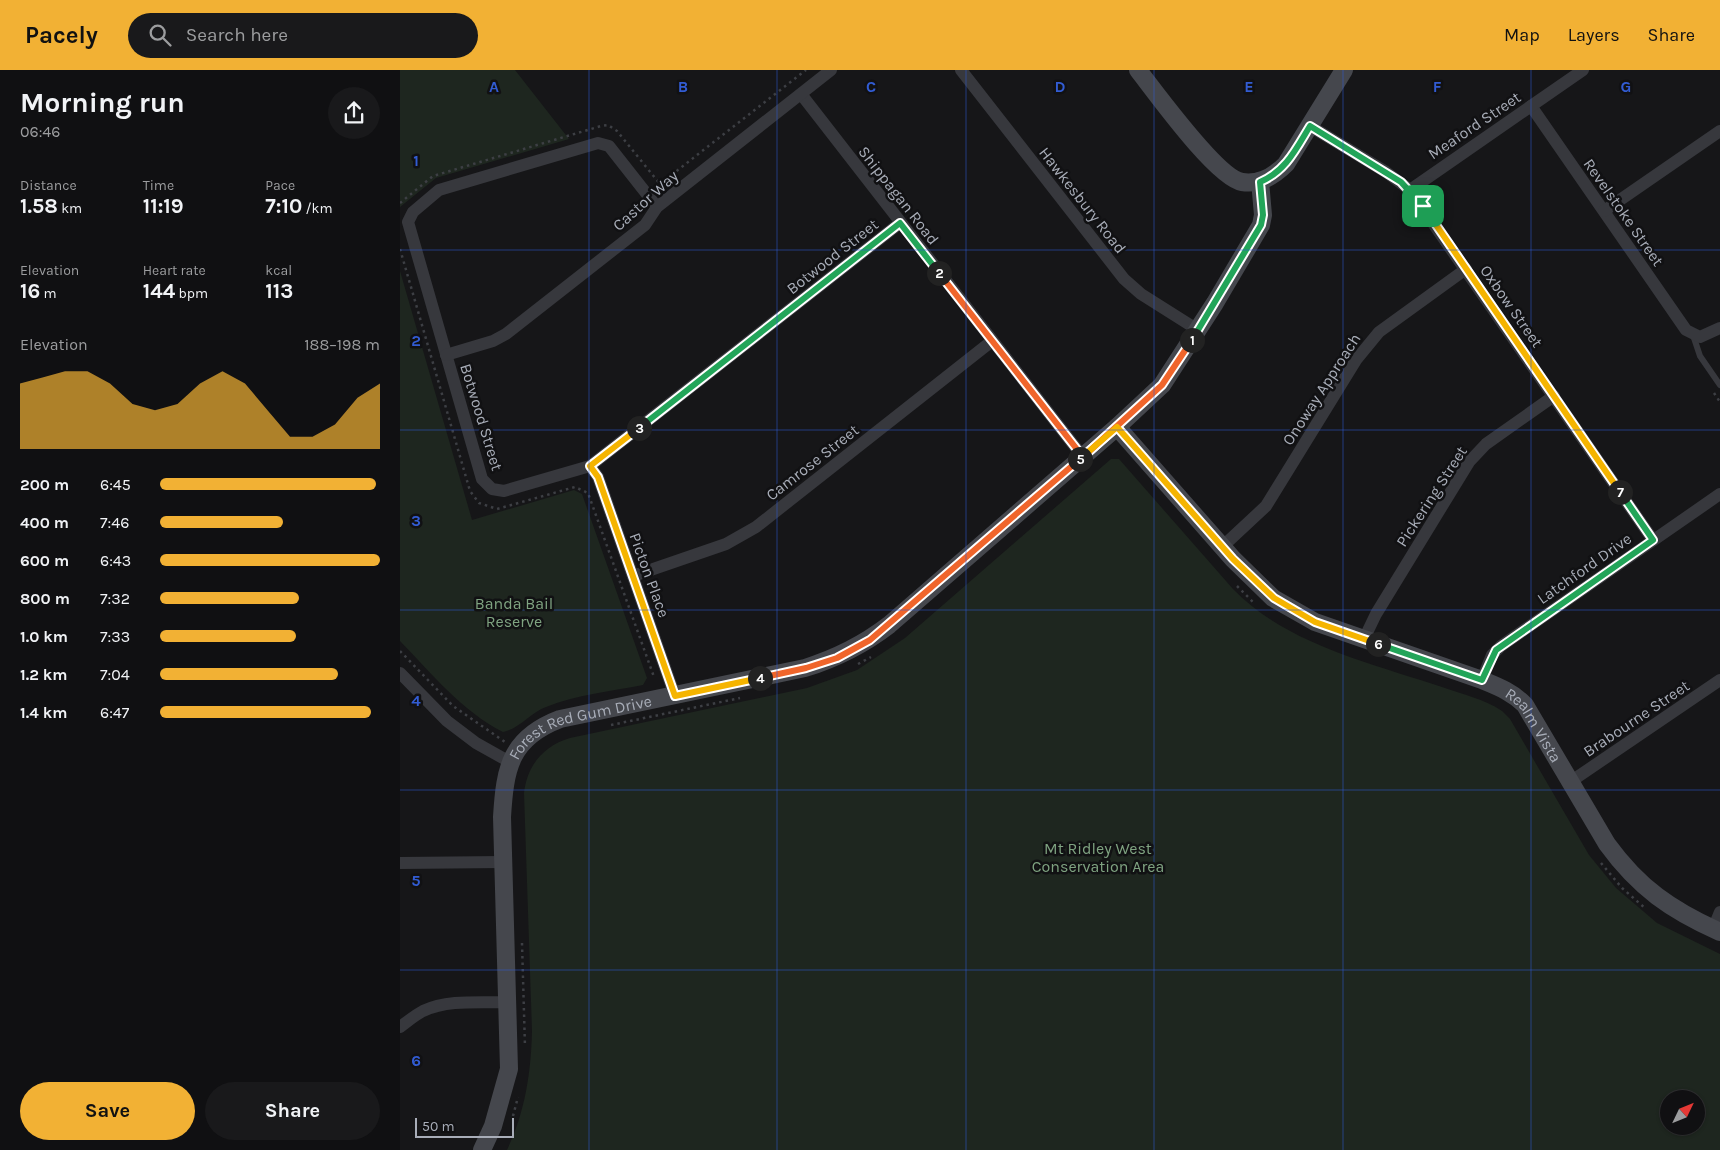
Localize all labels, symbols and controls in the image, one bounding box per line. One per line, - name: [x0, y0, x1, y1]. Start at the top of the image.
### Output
- search box: [128, 13, 478, 58]
- text: Pacely: [25, 21, 98, 49]
- icon: search: [146, 21, 174, 49]
- text: Search here: [186, 24, 288, 46]
- text: Map: [1504, 24, 1540, 46]
- text: Layers: [1568, 24, 1620, 46]
- text: Share: [1648, 24, 1695, 46]
- text: A: [489, 77, 499, 96]
- text: B: [678, 77, 688, 96]
- text: C: [866, 77, 876, 96]
- text: D: [1055, 77, 1066, 96]
- text: E: [1244, 77, 1254, 96]
- text: F: [1433, 77, 1442, 96]
- text: G: [1621, 77, 1631, 96]
- text: Morning run: [20, 86, 185, 119]
- button: share: [328, 87, 380, 139]
- street label: Meaford Street: [1424, 87, 1524, 163]
- text: 06:46: [20, 122, 60, 141]
- street label: Shippagan Road: [854, 142, 943, 248]
- street label: Hawkesbury Road: [1035, 143, 1130, 257]
- text: 1: [413, 151, 419, 170]
- street label: Revelstoke Street: [1579, 155, 1668, 270]
- street label: Castor Way: [609, 166, 682, 235]
- text: Distance: [20, 177, 77, 194]
- text: Time: [143, 177, 174, 194]
- text: Pace: [265, 177, 295, 194]
- pin: [1402, 185, 1444, 227]
- icon: arrive: [1409, 192, 1437, 220]
- text: 1.58: [20, 194, 58, 218]
- text: 11:19: [143, 194, 184, 218]
- text: 7:10: [265, 194, 302, 218]
- text: km: [58, 200, 82, 217]
- text: /km: [302, 200, 333, 217]
- street label: Botwood Street: [783, 215, 882, 298]
- pin: 2: [926, 260, 952, 286]
- street label: Oxbow Street: [1476, 261, 1547, 351]
- text: Elevation: [20, 262, 79, 279]
- text: Heart rate: [143, 262, 206, 279]
- text: kcal: [265, 262, 292, 279]
- text: 2: [935, 265, 944, 282]
- text: 16: [20, 279, 40, 303]
- text: 144: [143, 279, 175, 303]
- text: 113: [265, 279, 293, 303]
- text: m: [40, 285, 57, 302]
- text: bpm: [175, 285, 208, 302]
- pin: 1: [1180, 328, 1204, 352]
- street label: Onoway Approach: [1278, 330, 1365, 449]
- text: 2: [411, 331, 421, 350]
- text: 1: [1190, 332, 1195, 349]
- text: Elevation: [20, 335, 88, 354]
- text: 188–198 m: [304, 335, 380, 354]
- street label: Botwood Street: [456, 361, 507, 473]
- pin: 3: [626, 416, 652, 440]
- text: 3: [635, 420, 644, 437]
- street label: Camrose Street: [762, 420, 862, 505]
- street label: Pickering Street: [1392, 442, 1471, 550]
- pin: 5: [1068, 446, 1092, 472]
- text: 5: [1076, 451, 1085, 468]
- text: 200 m: [20, 475, 69, 494]
- text: 6:45: [100, 475, 131, 494]
- pin: 7: [1608, 480, 1632, 504]
- text: 7: [1617, 484, 1624, 501]
- text: 3: [411, 511, 421, 530]
- text: 400 m: [20, 513, 69, 532]
- text: 7:46: [100, 513, 129, 532]
- street label: Latchford Drive: [1533, 529, 1635, 608]
- street label: Picton Place: [625, 530, 674, 620]
- text: 600 m: [20, 551, 69, 570]
- text: 6:43: [100, 551, 131, 570]
- text: 800 m: [20, 589, 70, 608]
- text: 7:32: [100, 589, 130, 608]
- park label: Banda Bail Reserve: [475, 594, 553, 631]
- text: 1.0 km: [20, 627, 68, 646]
- text: 7:33: [100, 627, 130, 646]
- pin: 6: [1366, 632, 1390, 656]
- text: 6: [1374, 636, 1383, 653]
- text: 1.2 km: [20, 665, 68, 684]
- text: 7:04: [100, 665, 130, 684]
- pin: 4: [748, 666, 772, 690]
- text: 4: [756, 670, 765, 687]
- street label: Brabourne Street: [1580, 676, 1693, 761]
- street label: Realm Vista: [1502, 684, 1566, 766]
- text: 4: [411, 691, 421, 710]
- street label: Forest Red Gum Drive: [505, 691, 653, 763]
- text: 1.4 km: [20, 703, 67, 722]
- text: 6:47: [100, 703, 129, 722]
- park label: Mt Ridley West Conservation Area: [1032, 839, 1164, 876]
- text: 5: [411, 871, 421, 890]
- text: 6: [411, 1051, 421, 1070]
- button: Save: [20, 1082, 195, 1140]
- button: Share: [205, 1082, 380, 1140]
- north arrow: [1660, 1090, 1705, 1135]
- map controls: [1660, 1090, 1705, 1135]
- scale bar: [415, 1115, 514, 1138]
- text: 50 m: [422, 1118, 455, 1135]

